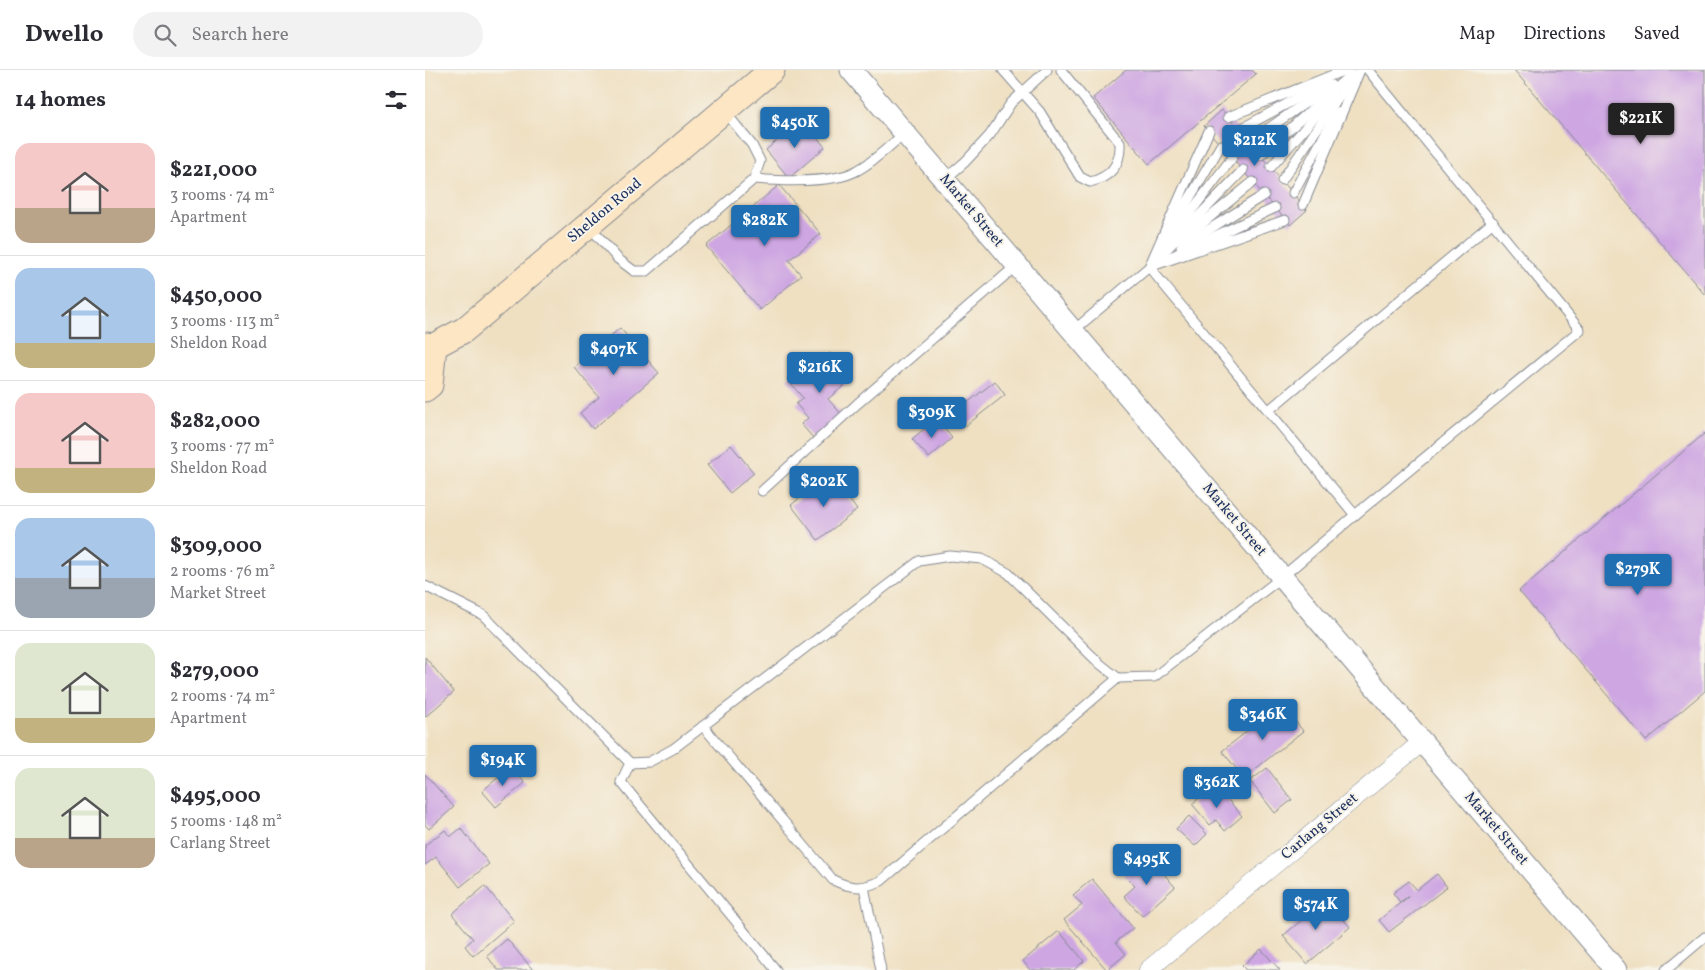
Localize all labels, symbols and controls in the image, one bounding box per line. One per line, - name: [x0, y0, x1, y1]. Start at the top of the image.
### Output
- search box: [133, 12, 483, 57]
- text: Dwello: [25, 18, 103, 52]
- icon: search: [151, 21, 179, 49]
- text: Search here: [191, 22, 289, 48]
- text: Map: [1459, 22, 1495, 47]
- text: Directions: [1523, 22, 1606, 47]
- text: Saved: [1634, 22, 1680, 47]
- text: 14 homes: [15, 86, 106, 115]
- icon: filters: [382, 86, 410, 114]
- pin: $221K: [1606, 102, 1676, 145]
- pin: $450K: [760, 106, 830, 149]
- text: $221K: [1619, 108, 1663, 130]
- text: $450K: [771, 112, 819, 134]
- pin: $212K: [1220, 124, 1290, 167]
- text: $212K: [1233, 130, 1277, 152]
- text: $221,000: [170, 156, 257, 185]
- icon: home: [55, 163, 115, 223]
- street label: Market Street: [934, 170, 1008, 252]
- street label: Sheldon Road: [563, 174, 647, 248]
- text: 3 rooms · 74 m²: [170, 185, 275, 207]
- pin: $282K: [730, 204, 800, 247]
- text: Apartment: [170, 207, 247, 229]
- text: $282K: [742, 210, 788, 232]
- text: $450,000: [170, 282, 262, 311]
- icon: home: [55, 288, 115, 348]
- text: 3 rooms · 113 m²: [170, 311, 280, 333]
- text: Sheldon Road: [170, 333, 267, 355]
- pin: $407K: [579, 334, 649, 376]
- text: $407K: [590, 339, 638, 361]
- pin: $216K: [785, 352, 855, 394]
- text: $216K: [798, 357, 842, 379]
- pin: $309K: [897, 396, 967, 439]
- text: $309K: [908, 402, 956, 424]
- text: $282,000: [170, 407, 260, 436]
- icon: home: [55, 413, 115, 473]
- text: 3 rooms · 77 m²: [170, 436, 274, 458]
- text: Sheldon Road: [170, 458, 267, 480]
- pin: $202K: [789, 466, 859, 508]
- text: $202K: [801, 471, 847, 493]
- street label: Market Street: [1197, 479, 1271, 561]
- text: $309,000: [170, 532, 262, 561]
- icon: home: [55, 538, 115, 598]
- pin: $279K: [1603, 554, 1673, 596]
- text: $279K: [1616, 559, 1660, 581]
- text: 2 rooms · 76 m²: [170, 561, 275, 583]
- text: Market Street: [170, 583, 266, 605]
- text: $279,000: [170, 657, 259, 686]
- icon: home: [55, 663, 115, 723]
- text: 2 rooms · 74 m²: [170, 686, 275, 708]
- pin: $346K: [1228, 698, 1298, 741]
- text: $346K: [1239, 704, 1287, 726]
- text: Apartment: [170, 708, 247, 730]
- pin: $194K: [468, 744, 538, 787]
- text: $194K: [480, 750, 526, 772]
- pin: $362K: [1182, 766, 1252, 809]
- text: $362K: [1194, 772, 1240, 794]
- text: $495,000: [170, 782, 261, 811]
- icon: home: [55, 788, 115, 848]
- street label: Market Street: [1459, 788, 1533, 870]
- street label: Carlang Street: [1277, 789, 1363, 865]
- text: 5 rooms · 148 m²: [170, 811, 282, 833]
- text: Carlang Street: [170, 833, 271, 855]
- pin: $495K: [1112, 844, 1182, 886]
- text: $495K: [1124, 849, 1170, 871]
- pin: $574K: [1281, 888, 1351, 931]
- text: $574K: [1294, 894, 1338, 916]

